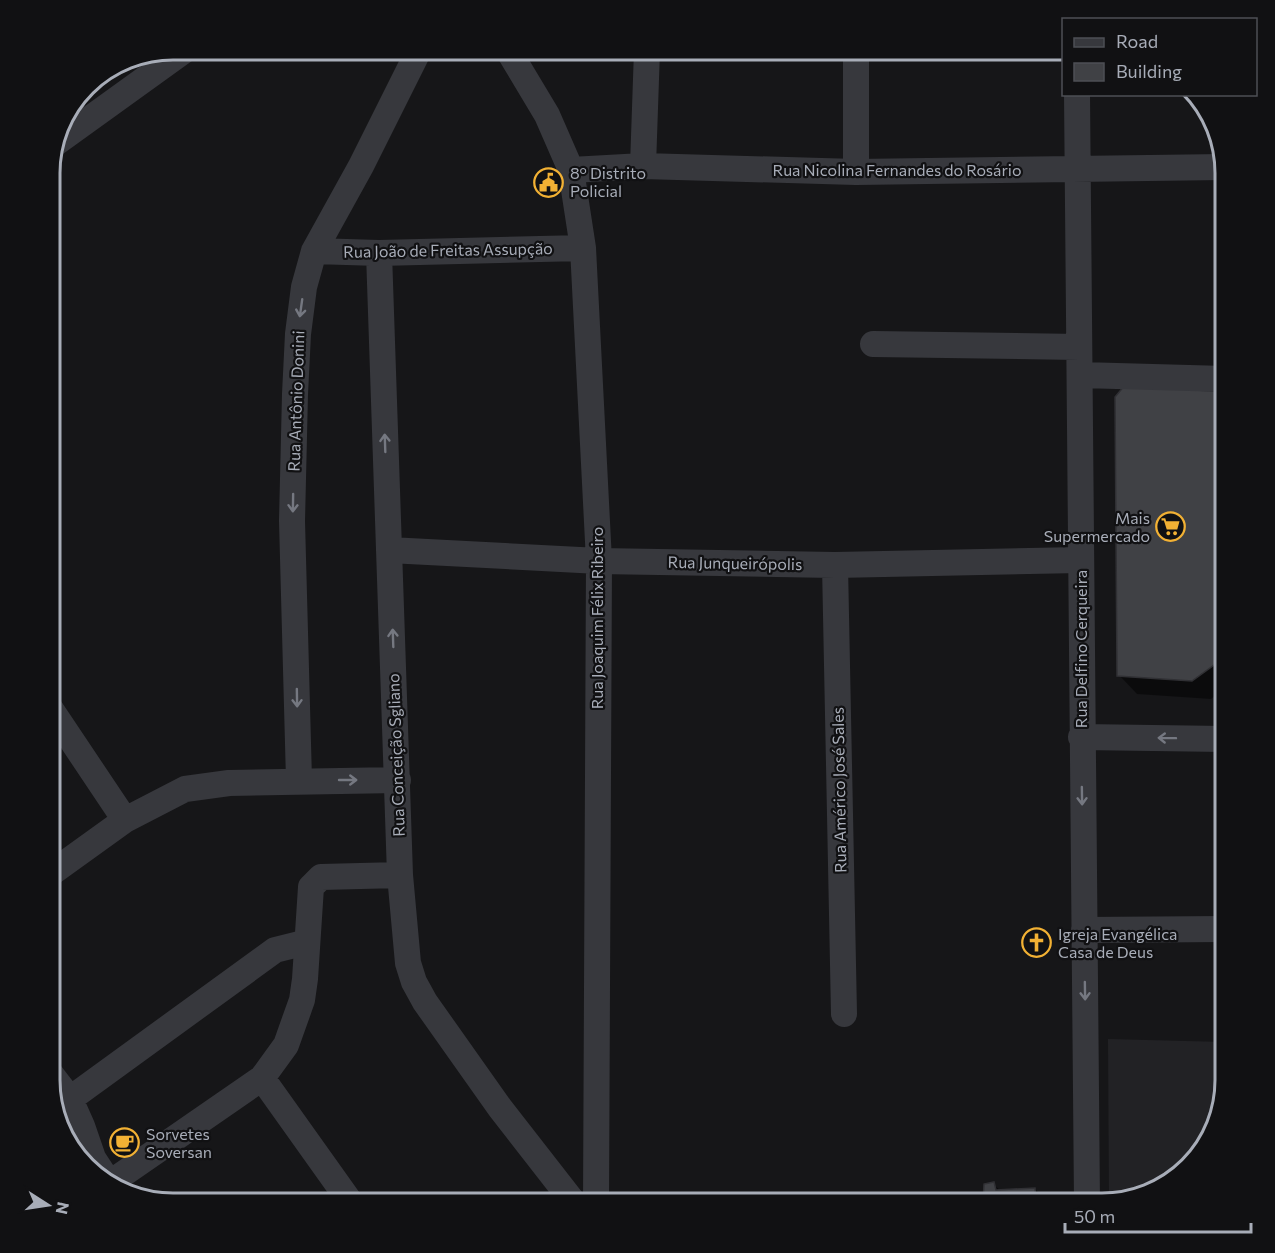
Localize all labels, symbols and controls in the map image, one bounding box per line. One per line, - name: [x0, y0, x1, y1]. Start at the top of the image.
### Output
- legend: [1062, 18, 1257, 96]
- text: Road: [1116, 30, 1158, 52]
- text: Building: [1116, 60, 1182, 82]
- street label: Rua Nicolina Fernandes do Rosário: [773, 160, 1021, 179]
- place label: 8º Distrito Policial: [570, 163, 646, 200]
- public building icon: 8º Distrito Policial: [533, 166, 565, 198]
- street label: Rua João de Freitas Assupção: [343, 238, 553, 261]
- one-way arrow: [296, 298, 307, 317]
- street label: Rua Antônio Donini: [284, 330, 307, 472]
- one-way arrow: [380, 433, 391, 453]
- one-way arrow: [287, 492, 298, 512]
- place label: Mais Supermercado: [1044, 508, 1150, 545]
- supermarket icon: Mais Supermercado: [1155, 511, 1187, 543]
- street label: Rua Joaquim Félix Ribeiro: [587, 527, 606, 709]
- street label: Rua Junqueirópolis: [667, 552, 803, 573]
- street label: Rua Delfino Cerqueira: [1071, 570, 1090, 728]
- one-way arrow: [387, 628, 398, 648]
- street label: Rua Conceição Sgliano: [383, 673, 408, 837]
- one-way arrow: [291, 687, 302, 707]
- street label: Rua Américo José Sales: [828, 707, 849, 873]
- one-way arrow: [1158, 732, 1178, 744]
- one-way arrow: [338, 774, 358, 786]
- one-way arrow: [1076, 785, 1088, 805]
- place label: Igreja Evangélica Casa de Deus: [1058, 924, 1177, 961]
- church icon: Igreja Evangélica Casa de Deus: [1021, 927, 1053, 959]
- one-way arrow: [1079, 980, 1091, 1000]
- place label: Sorvetes Soversan: [146, 1124, 212, 1161]
- cafe icon: Sorvetes Soversan: [109, 1127, 141, 1159]
- north arrow: [18, 1175, 78, 1235]
- scale bar: [1065, 1196, 1251, 1234]
- text: N: [53, 1200, 74, 1216]
- text: 50 m: [1074, 1205, 1115, 1227]

